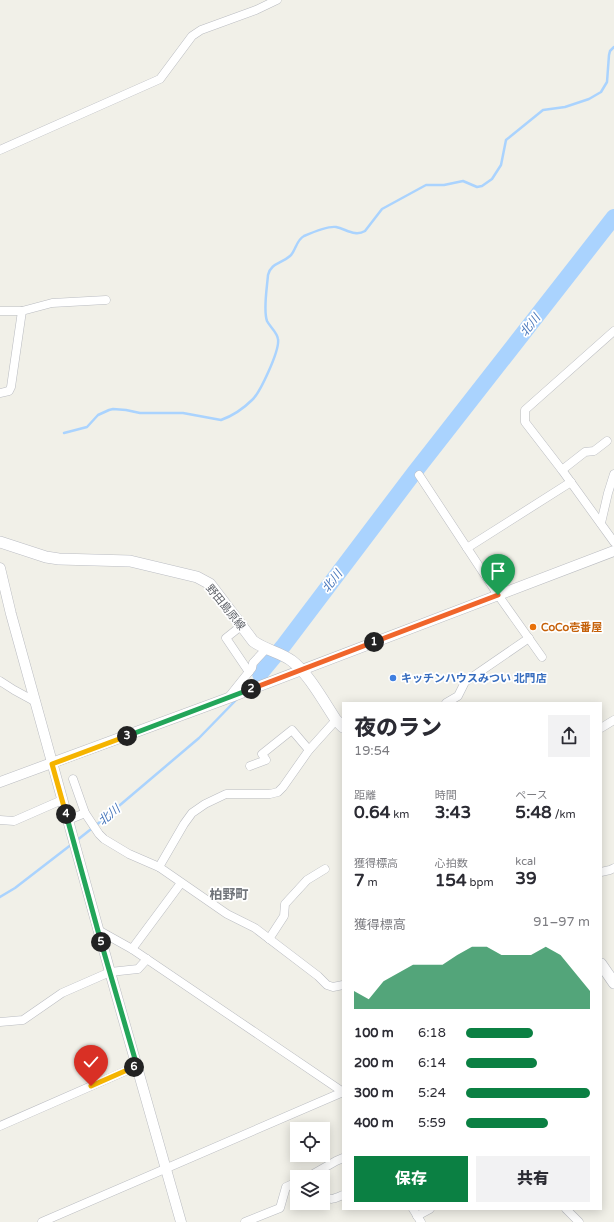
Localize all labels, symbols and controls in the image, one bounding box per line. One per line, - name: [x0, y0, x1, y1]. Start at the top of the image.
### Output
- water label: 北川: [517, 310, 544, 339]
- pin: [481, 554, 515, 595]
- icon: arrive: [487, 560, 509, 582]
- water label: 北川: [319, 566, 346, 595]
- street label: 野田島原線: [203, 582, 248, 633]
- place label: CoCo壱番屋: [541, 621, 602, 634]
- marker: CoCo壱番屋: [528, 622, 538, 632]
- pin: 1: [364, 632, 384, 652]
- text: 1: [371, 635, 377, 648]
- place label: キッチンハウスみつい 北門店: [401, 672, 547, 685]
- marker: キッチンハウスみつい 北門店: [388, 673, 398, 683]
- pin: 2: [241, 679, 261, 699]
- text: 2: [248, 682, 254, 695]
- text: 夜のラン: [354, 715, 442, 741]
- button: share: [548, 715, 590, 757]
- pin: 3: [117, 726, 137, 746]
- text: 3: [124, 729, 130, 742]
- text: 19:54: [354, 743, 390, 759]
- text: 距離: [354, 789, 376, 802]
- text: 時間: [435, 789, 457, 802]
- text: ペース: [515, 789, 548, 802]
- water label: 北川: [95, 801, 124, 828]
- text: 0.64: [354, 802, 390, 823]
- text: 3:43: [435, 802, 471, 823]
- text: 5:48: [515, 802, 552, 823]
- pin: 4: [56, 804, 76, 824]
- text: 4: [63, 807, 69, 820]
- text: km: [390, 808, 409, 821]
- text: /km: [552, 808, 576, 821]
- text: kcal: [515, 855, 536, 868]
- text: 獲得標高: [354, 857, 398, 870]
- text: 心拍数: [435, 857, 468, 870]
- text: 39: [515, 868, 537, 889]
- text: 7: [354, 870, 365, 891]
- text: 154: [435, 870, 467, 891]
- text: m: [365, 876, 378, 889]
- text: bpm: [467, 876, 494, 889]
- district label: 柏野町: [209, 887, 249, 903]
- text: 91–97 m: [533, 914, 590, 930]
- text: 獲得標高: [354, 917, 406, 933]
- pin: 5: [91, 932, 111, 952]
- text: 5: [98, 935, 104, 948]
- text: 100 m: [354, 1025, 394, 1041]
- text: 6:18: [418, 1025, 446, 1041]
- pin: [74, 1045, 108, 1086]
- icon: check: [80, 1051, 102, 1073]
- text: 200 m: [354, 1055, 394, 1071]
- text: 6:14: [418, 1055, 446, 1071]
- pin: 6: [124, 1057, 144, 1077]
- text: 6: [131, 1060, 137, 1073]
- text: 300 m: [354, 1085, 394, 1101]
- text: 5:24: [418, 1085, 446, 1101]
- text: 400 m: [354, 1115, 394, 1131]
- text: 5:59: [418, 1115, 446, 1131]
- map controls: [290, 1122, 330, 1210]
- button: locate: [290, 1122, 330, 1162]
- button: 保存: [354, 1156, 468, 1202]
- button: 共有: [476, 1156, 590, 1202]
- button: layers: [290, 1170, 330, 1210]

